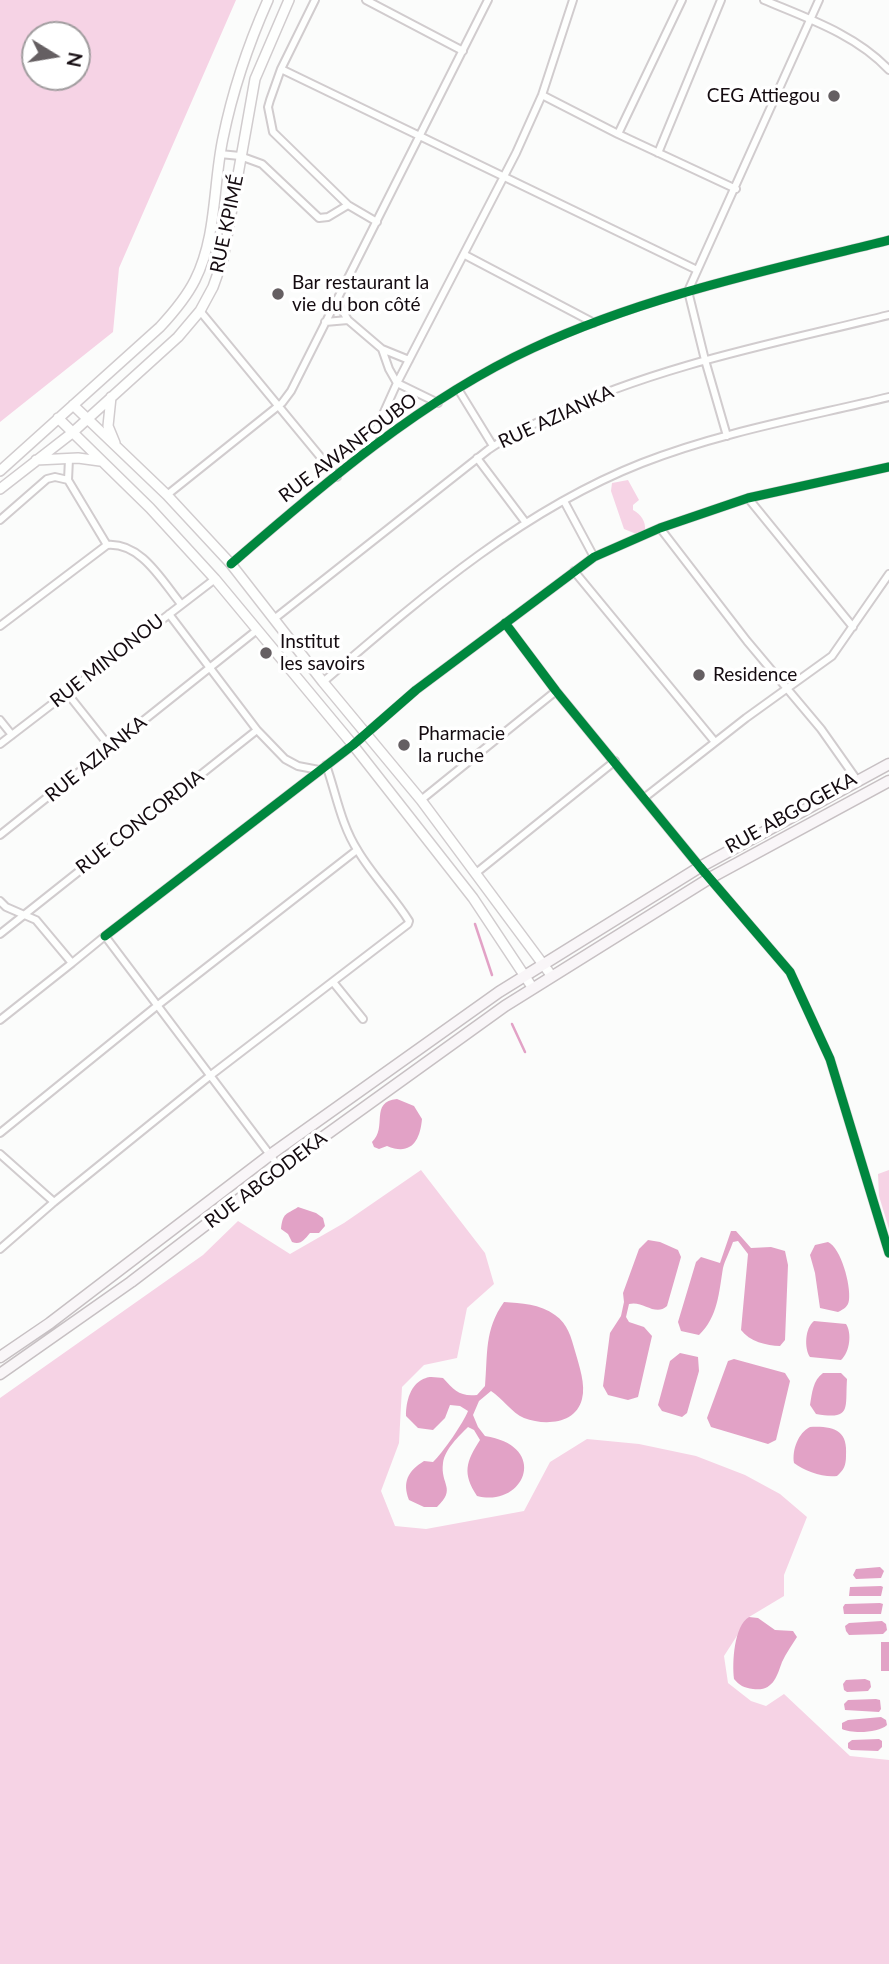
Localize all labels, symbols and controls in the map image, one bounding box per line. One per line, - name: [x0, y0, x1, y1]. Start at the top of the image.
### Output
- north arrow: [21, 21, 91, 91]
- text: N: [62, 50, 88, 69]
- place label: CEG Attiegou: [707, 85, 820, 107]
- marker: CEG Attiegou: [826, 88, 842, 104]
- street label: RUE KPIMÉ: [205, 173, 249, 275]
- place label: Bar restaurant la vie du bon côté: [292, 272, 429, 316]
- marker: Bar restaurant la vie du bon côté: [270, 286, 286, 302]
- street label: RUE AZIANKA: [495, 380, 617, 454]
- street label: RUE AWANFOUBO: [274, 389, 422, 507]
- street label: RUE MINONOU: [46, 610, 168, 712]
- place label: Institut les savoirs: [280, 631, 365, 675]
- marker: Institut les savoirs: [258, 645, 274, 661]
- place label: Residence: [713, 664, 797, 686]
- marker: Residence: [691, 667, 707, 683]
- street label: RUE AZIANKA: [41, 711, 151, 807]
- place label: Pharmacie la ruche: [418, 723, 505, 767]
- marker: Pharmacie la ruche: [396, 737, 412, 753]
- street label: RUE CONCORDIA: [72, 765, 208, 879]
- street label: RUE ABGOGEKA: [722, 768, 860, 858]
- street label: RUE ABGODEKA: [201, 1127, 331, 1233]

